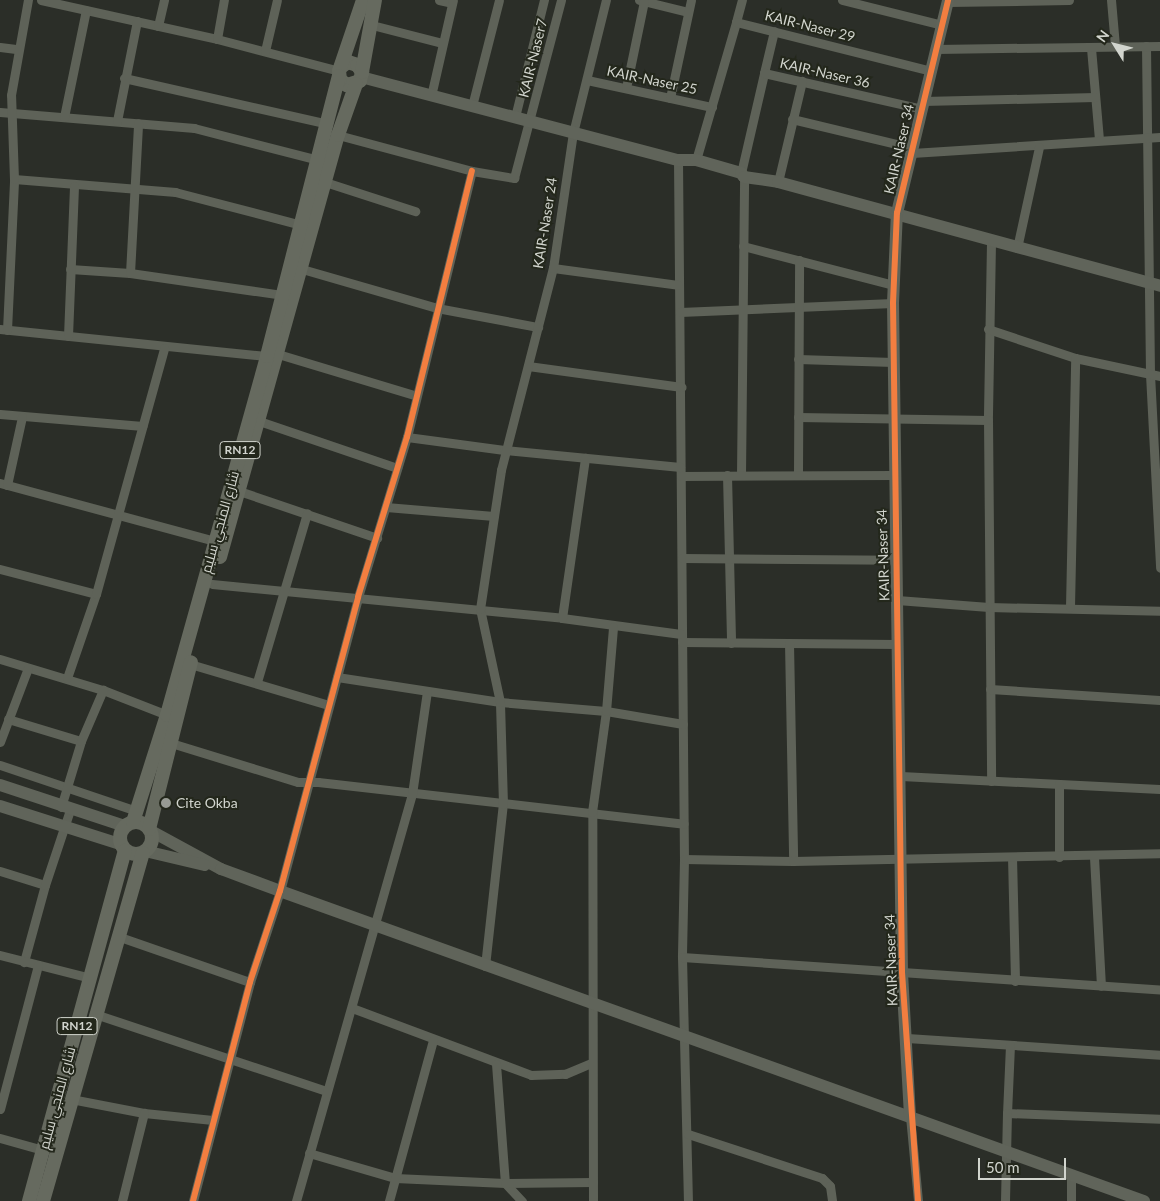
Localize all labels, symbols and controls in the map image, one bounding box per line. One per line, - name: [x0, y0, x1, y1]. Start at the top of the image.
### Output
- street label: KAIR-Naser 29: [763, 7, 857, 45]
- street label: KAIR-Naser7: [515, 17, 551, 99]
- north arrow: [1090, 20, 1140, 70]
- text: N: [1092, 27, 1113, 45]
- street label: KAIR-Naser 36: [778, 54, 872, 92]
- street label: KAIR-Naser 25: [605, 62, 699, 98]
- street label: KAIR-Naser 34: [880, 102, 918, 196]
- street label: KAIR-Naser 24: [529, 176, 561, 270]
- road number: RN12: [219, 440, 261, 460]
- street label: شارع المنجي سليم: [197, 469, 243, 575]
- street label: KAIR-Naser 34: [873, 509, 893, 601]
- place label: Cite Okba: [176, 795, 238, 811]
- marker: Cite Okba: [160, 797, 172, 809]
- street label: KAIR-Naser 34: [881, 914, 901, 1006]
- road number: RN12: [56, 1016, 98, 1036]
- street label: شارع المنجي سليم: [35, 1045, 79, 1151]
- scale bar: [980, 1148, 1068, 1180]
- text: 50 m: [986, 1158, 1020, 1176]

